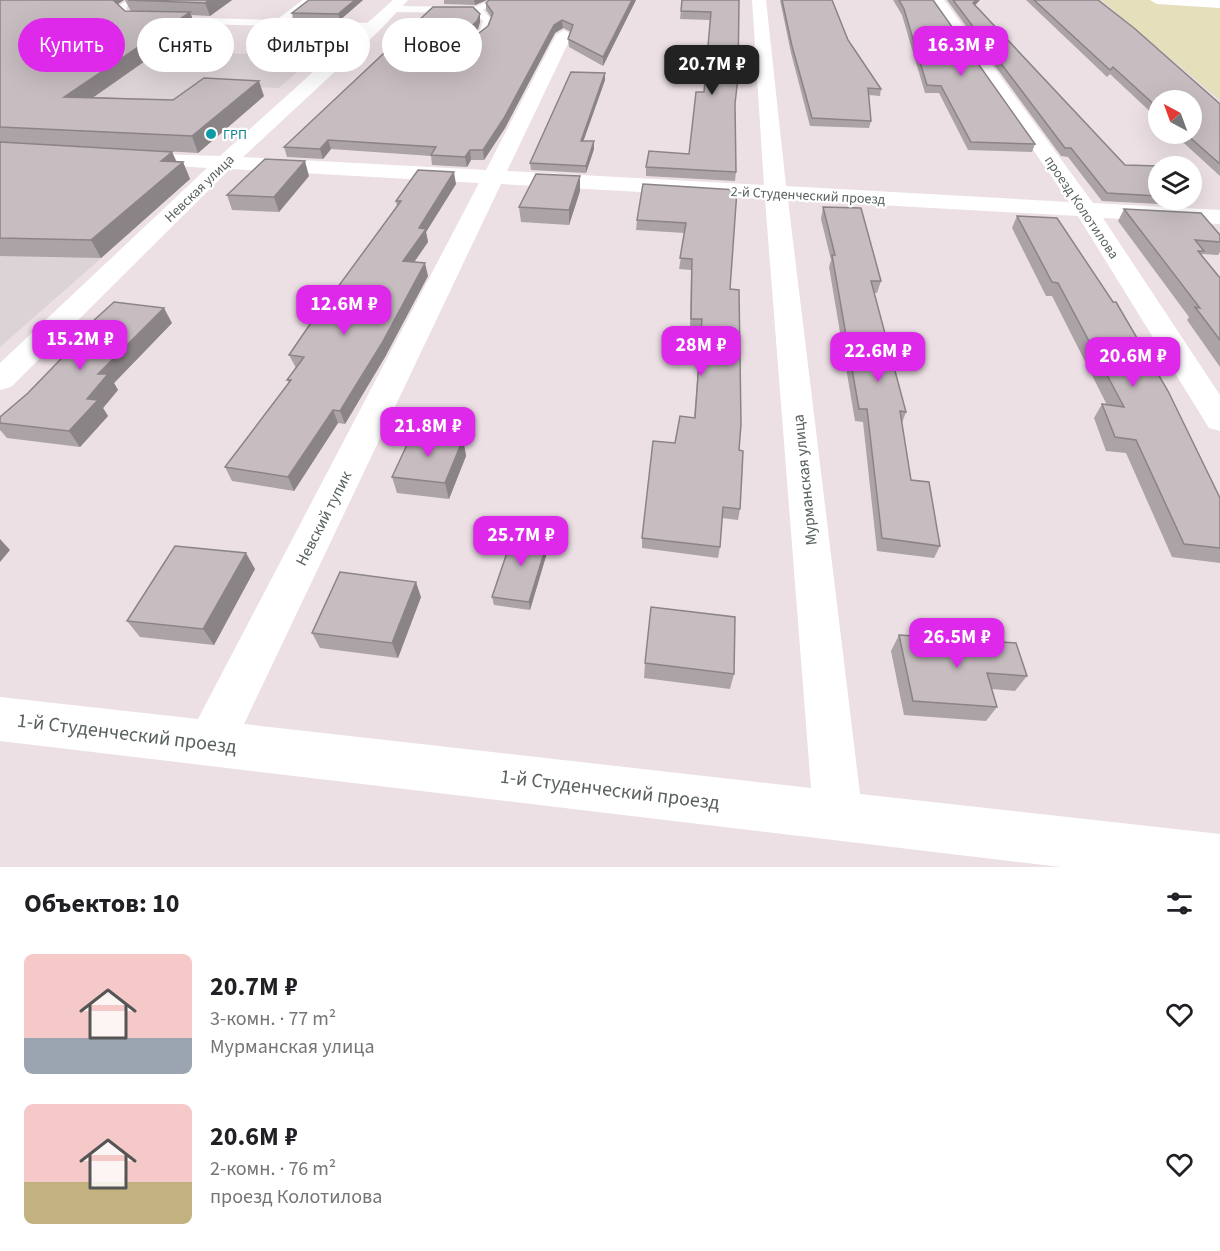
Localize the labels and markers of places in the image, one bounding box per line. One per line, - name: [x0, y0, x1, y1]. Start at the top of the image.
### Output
- pin: 16.3M ₽: [906, 26, 1016, 77]
- pin: 20.7M ₽: [657, 45, 767, 96]
- place label: ГРП: [223, 125, 247, 145]
- marker: ГРП: [204, 127, 218, 141]
- pin: 12.6M ₽: [289, 285, 399, 336]
- pin: 15.2M ₽: [25, 320, 135, 371]
- pin: 28M ₽: [659, 326, 743, 377]
- pin: 22.6M ₽: [823, 332, 933, 383]
- pin: 20.6M ₽: [1078, 337, 1188, 388]
- pin: 21.8M ₽: [373, 407, 483, 458]
- pin: 25.7M ₽: [466, 516, 576, 567]
- pin: 26.5M ₽: [902, 618, 1012, 669]

